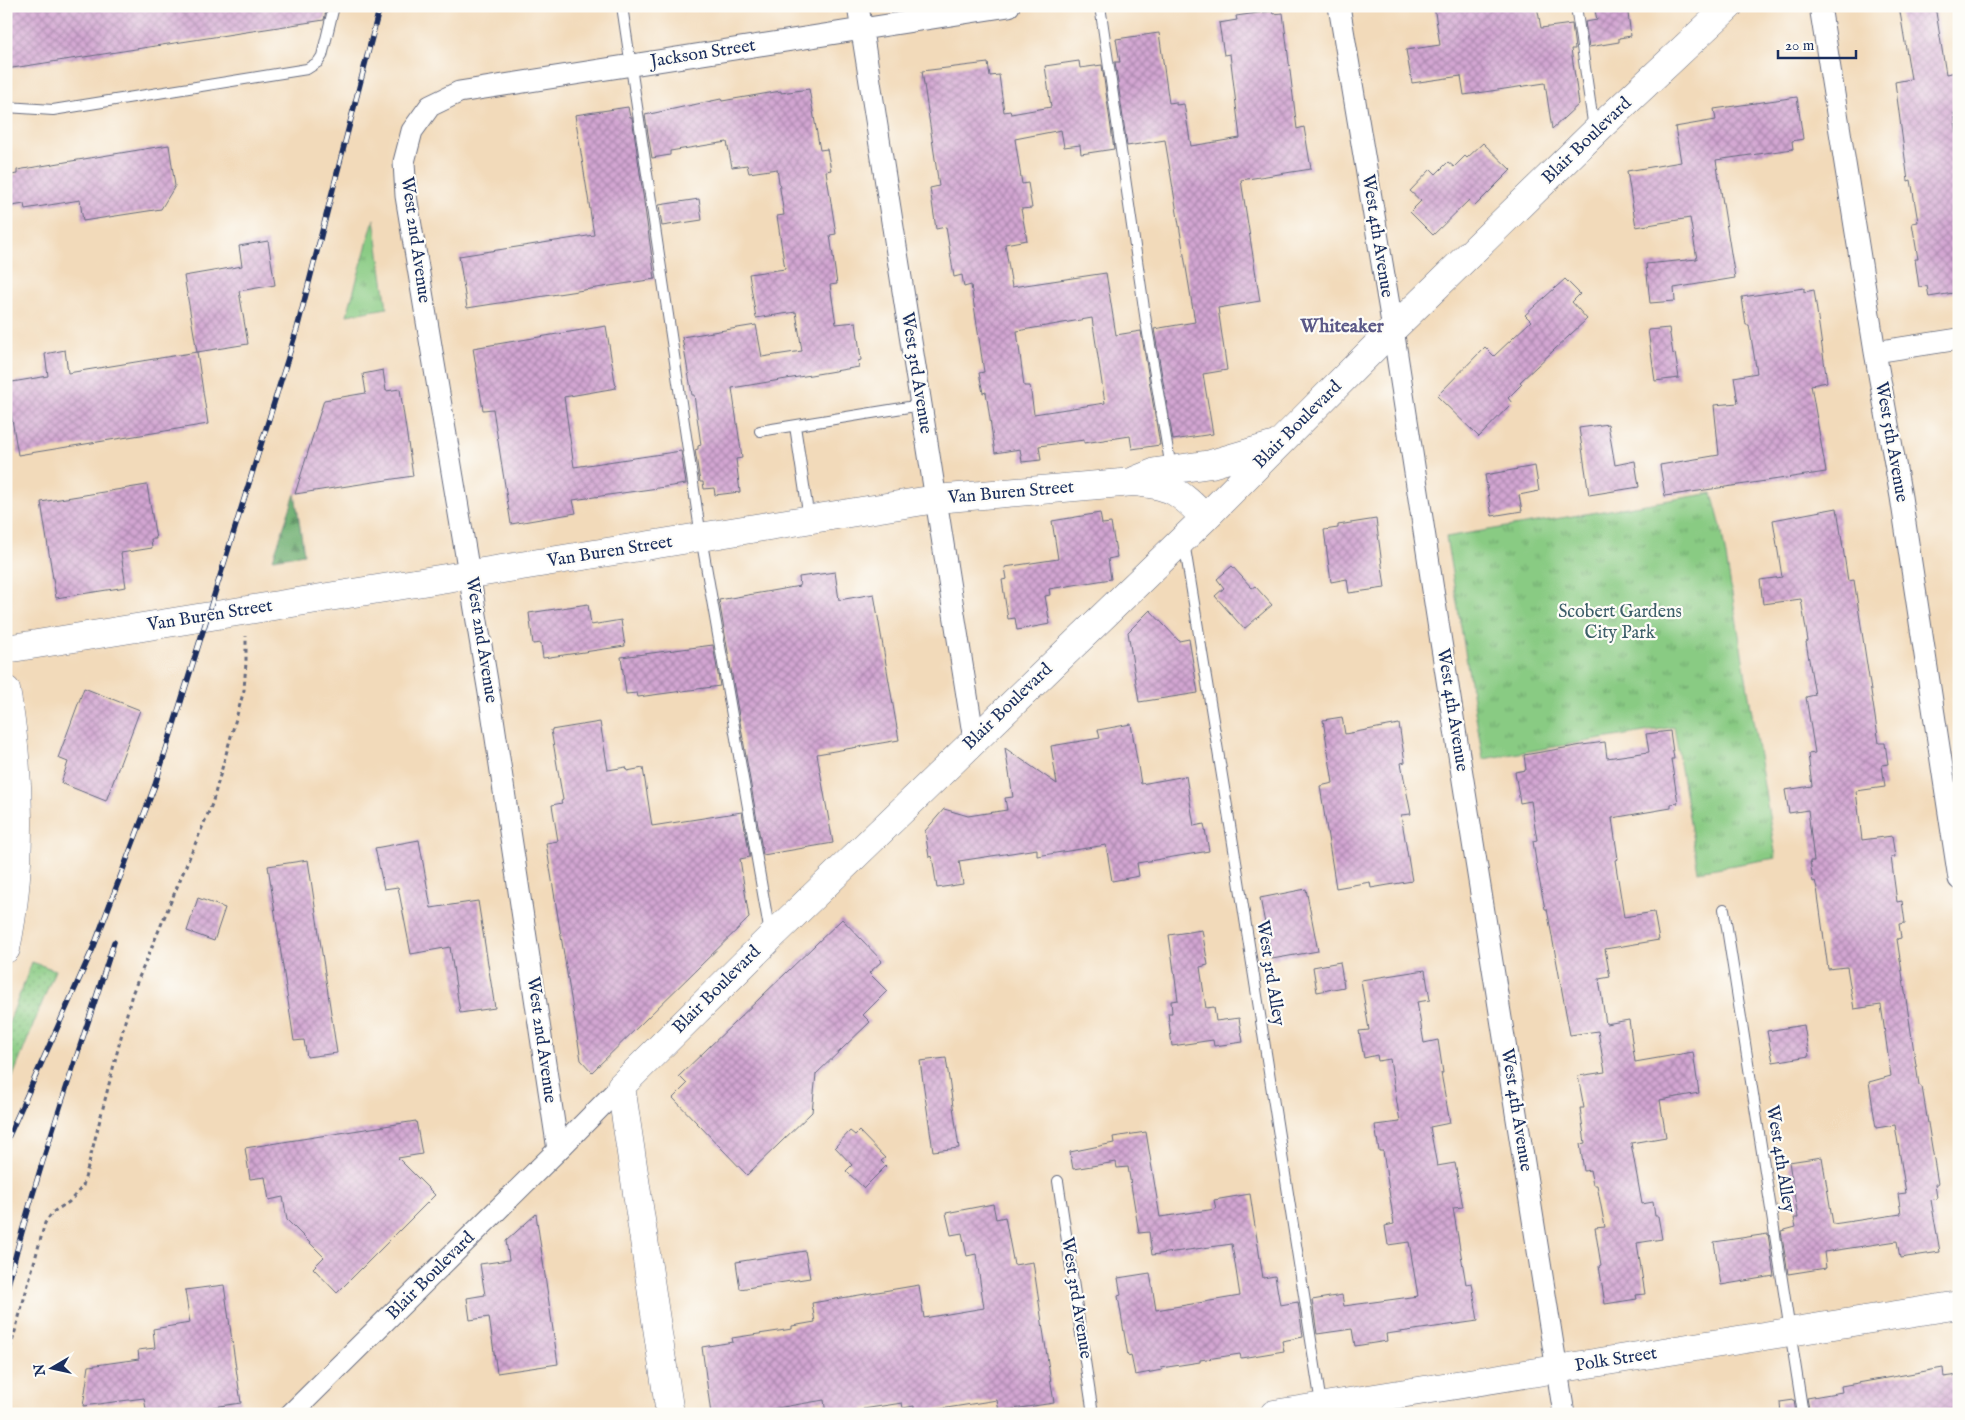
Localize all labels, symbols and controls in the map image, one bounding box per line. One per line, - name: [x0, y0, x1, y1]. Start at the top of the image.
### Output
- scale bar: [1778, 28, 1855, 60]
- street label: Jackson Street: [647, 34, 757, 74]
- text: 20 m: [1785, 36, 1815, 55]
- street label: Blair Boulevard: [1537, 92, 1637, 190]
- street label: West 4th Avenue: [1356, 173, 1398, 299]
- street label: West 2nd Avenue: [395, 175, 435, 305]
- street label: West 3rd Avenue: [895, 311, 937, 435]
- district label: Whiteaker: [1299, 315, 1385, 339]
- street label: Blair Boulevard: [1249, 376, 1347, 474]
- street label: West 5th Avenue: [1869, 380, 1913, 504]
- street label: Van Buren Street: [946, 476, 1075, 510]
- street label: Van Buren Street: [545, 531, 674, 573]
- street label: West 2nd Avenue: [460, 575, 502, 705]
- street label: Van Buren Street: [145, 595, 274, 637]
- park label: Scobert Gardens City Park: [1558, 601, 1682, 645]
- street label: West 4th Avenue: [1431, 647, 1473, 773]
- street label: Blair Boulevard: [958, 658, 1058, 756]
- street label: West 3rd Alley: [1250, 918, 1290, 1028]
- street label: Blair Boulevard: [668, 941, 766, 1039]
- street label: West 2nd Avenue: [521, 975, 561, 1105]
- street label: West 4th Avenue: [1495, 1047, 1537, 1173]
- street label: West 4th Alley: [1760, 1104, 1800, 1215]
- street label: Blair Boulevard: [382, 1227, 480, 1325]
- street label: West 3rd Avenue: [1055, 1236, 1097, 1360]
- north arrow: [28, 1342, 78, 1392]
- street label: Polk Street: [1573, 1342, 1659, 1378]
- text: N: [30, 1362, 50, 1378]

